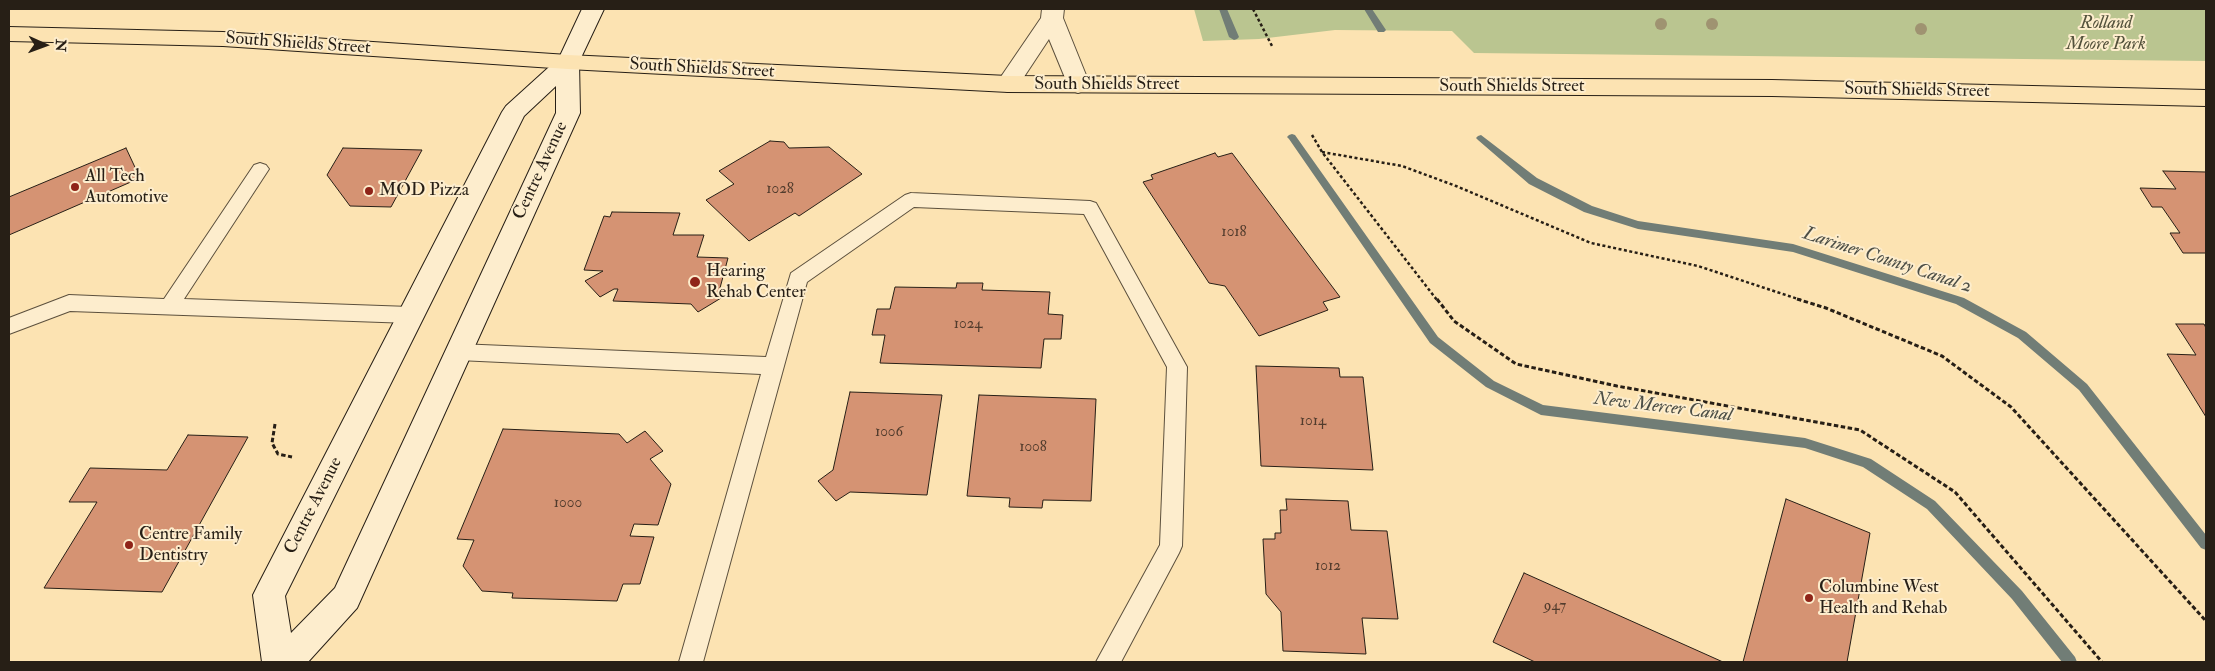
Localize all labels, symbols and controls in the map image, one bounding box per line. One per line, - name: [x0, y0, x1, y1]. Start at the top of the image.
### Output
- park label: Rolland Moore Park: [2066, 13, 2146, 56]
- north arrow: [20, 20, 70, 70]
- street label: South Shields Street: [225, 28, 371, 60]
- text: N: [52, 39, 69, 52]
- street label: South Shields Street: [629, 54, 775, 84]
- street label: South Shields Street: [1034, 74, 1180, 96]
- street label: South Shields Street: [1439, 76, 1585, 98]
- street label: South Shields Street: [1844, 79, 1990, 103]
- street label: Centre Avenue: [509, 118, 573, 224]
- place label: All Tech Automotive: [85, 166, 168, 208]
- place label: MOD Pizza: [379, 180, 469, 202]
- marker: All Tech Automotive: [69, 181, 81, 193]
- house number: 1028: [766, 181, 794, 199]
- marker: MOD Pizza: [363, 185, 375, 197]
- water label: Larimer County Canal 2: [1800, 223, 1974, 299]
- house number: 1018: [1221, 224, 1247, 242]
- place label: Hearing Rehab Center: [706, 261, 806, 304]
- marker: Hearing Rehab Center: [688, 275, 702, 289]
- house number: 1024: [954, 316, 982, 334]
- water label: New Mercer Canal: [1593, 388, 1733, 428]
- house number: 1014: [1300, 413, 1326, 431]
- house number: 1006: [875, 424, 903, 442]
- house number: 1008: [1019, 439, 1047, 457]
- street label: Centre Avenue: [280, 454, 348, 558]
- house number: 1000: [554, 495, 582, 513]
- place label: Centre Family Dentistry: [139, 524, 242, 566]
- marker: Centre Family Dentistry: [123, 539, 135, 551]
- house number: 1012: [1315, 558, 1341, 576]
- place label: Columbine West Health and Rehab: [1819, 577, 1947, 620]
- marker: Columbine West Health and Rehab: [1803, 592, 1815, 604]
- house number: 947: [1544, 598, 1566, 616]

